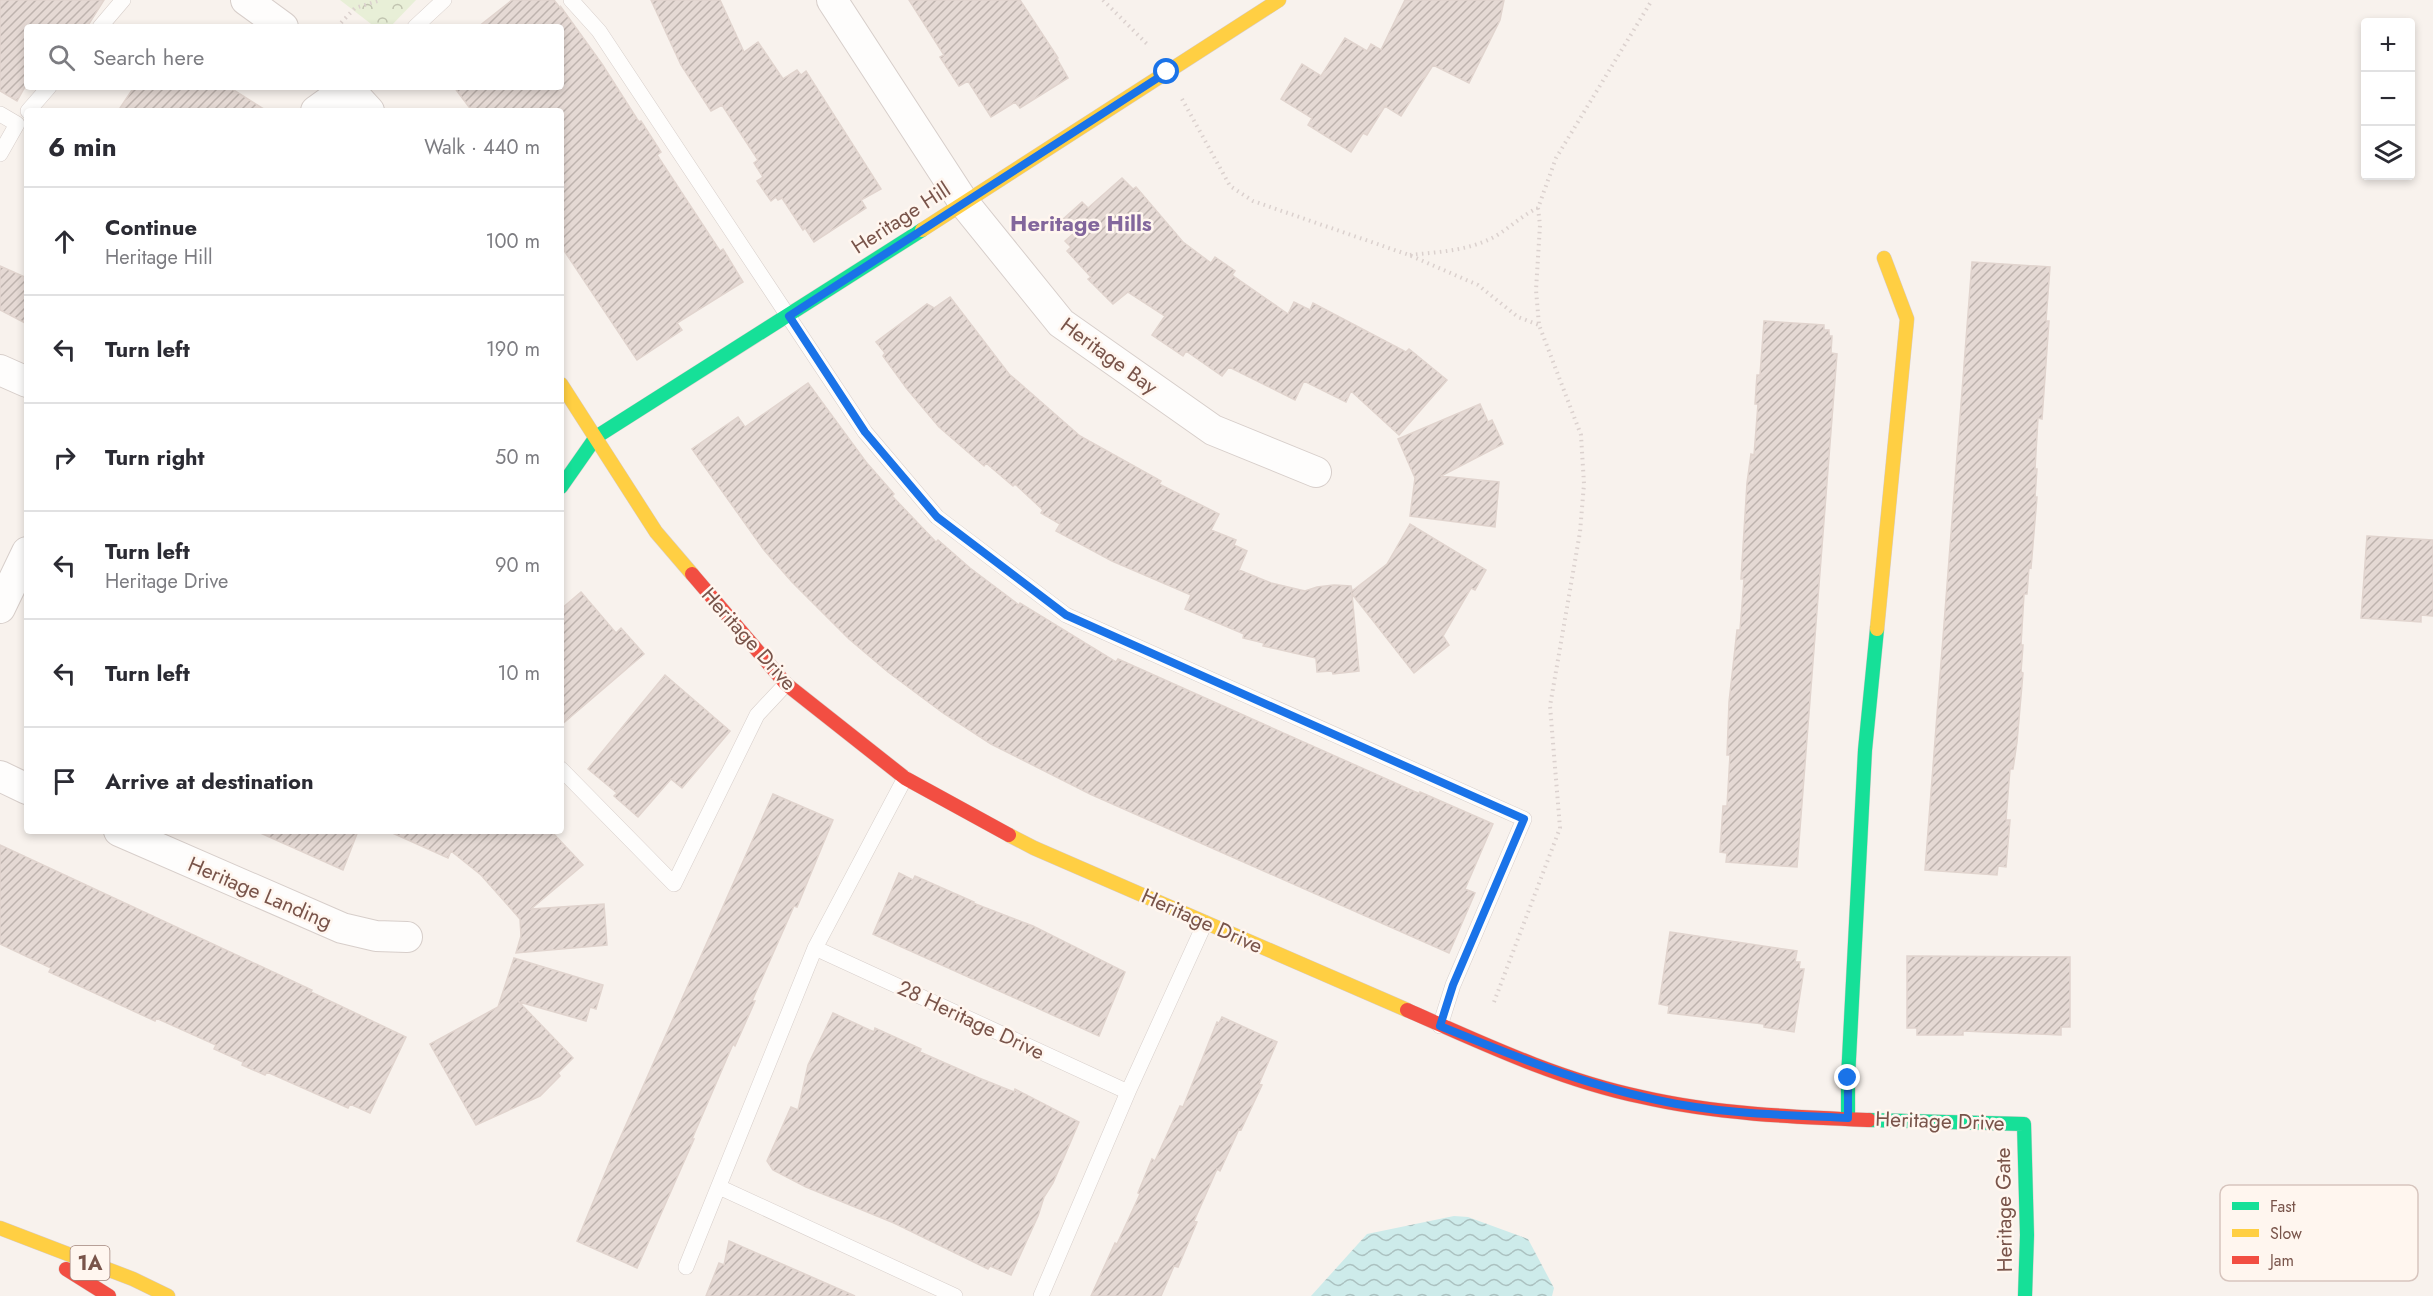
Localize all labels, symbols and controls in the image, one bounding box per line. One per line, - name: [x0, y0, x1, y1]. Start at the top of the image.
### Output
- map controls: [2361, 18, 2415, 180]
- button: +: [2361, 18, 2415, 72]
- search box: [24, 24, 564, 90]
- icon: search: [45, 41, 78, 74]
- text: Search here: [93, 41, 204, 73]
- route start: [1153, 58, 1179, 84]
- button: −: [2361, 72, 2415, 126]
- button: layers: [2361, 126, 2415, 180]
- text: 6 min: [48, 128, 117, 166]
- text: Walk · 440 m: [424, 133, 540, 162]
- street label: Heritage Hill: [846, 175, 956, 261]
- district label: Heritage Hills: [1010, 207, 1152, 239]
- text: Continue: [105, 211, 197, 243]
- icon: ahead: [48, 225, 81, 258]
- text: 100 m: [485, 227, 540, 256]
- text: Heritage Hill: [105, 243, 212, 272]
- street label: Heritage Bay: [1054, 310, 1164, 402]
- icon: left: [48, 333, 81, 366]
- text: Turn left: [105, 333, 190, 365]
- text: 190 m: [486, 335, 540, 364]
- icon: right: [48, 441, 81, 474]
- text: Turn right: [105, 441, 205, 473]
- text: 50 m: [495, 443, 540, 472]
- text: Turn left: [105, 535, 190, 567]
- icon: left: [48, 549, 81, 582]
- text: 90 m: [495, 551, 540, 580]
- text: Heritage Drive: [105, 567, 228, 596]
- street label: Heritage Drive: [695, 581, 804, 697]
- icon: left: [48, 657, 81, 690]
- text: Turn left: [105, 657, 190, 689]
- text: 10 m: [497, 659, 540, 688]
- icon: arrive: [48, 765, 81, 798]
- text: Arrive at destination: [105, 765, 314, 797]
- street label: Heritage Landing: [183, 849, 337, 937]
- street label: Heritage Drive: [1137, 881, 1267, 961]
- street label: 28 Heritage Drive: [893, 973, 1050, 1067]
- route end: [1834, 1064, 1860, 1090]
- street label: Heritage Drive: [1875, 1104, 2005, 1138]
- street label: Heritage Gate: [1988, 1147, 2020, 1273]
- legend: [2220, 1185, 2418, 1281]
- text: Fast: [2270, 1195, 2296, 1218]
- text: Slow: [2270, 1222, 2302, 1245]
- road number: 1A: [70, 1246, 110, 1280]
- text: Jam: [2268, 1249, 2294, 1272]

